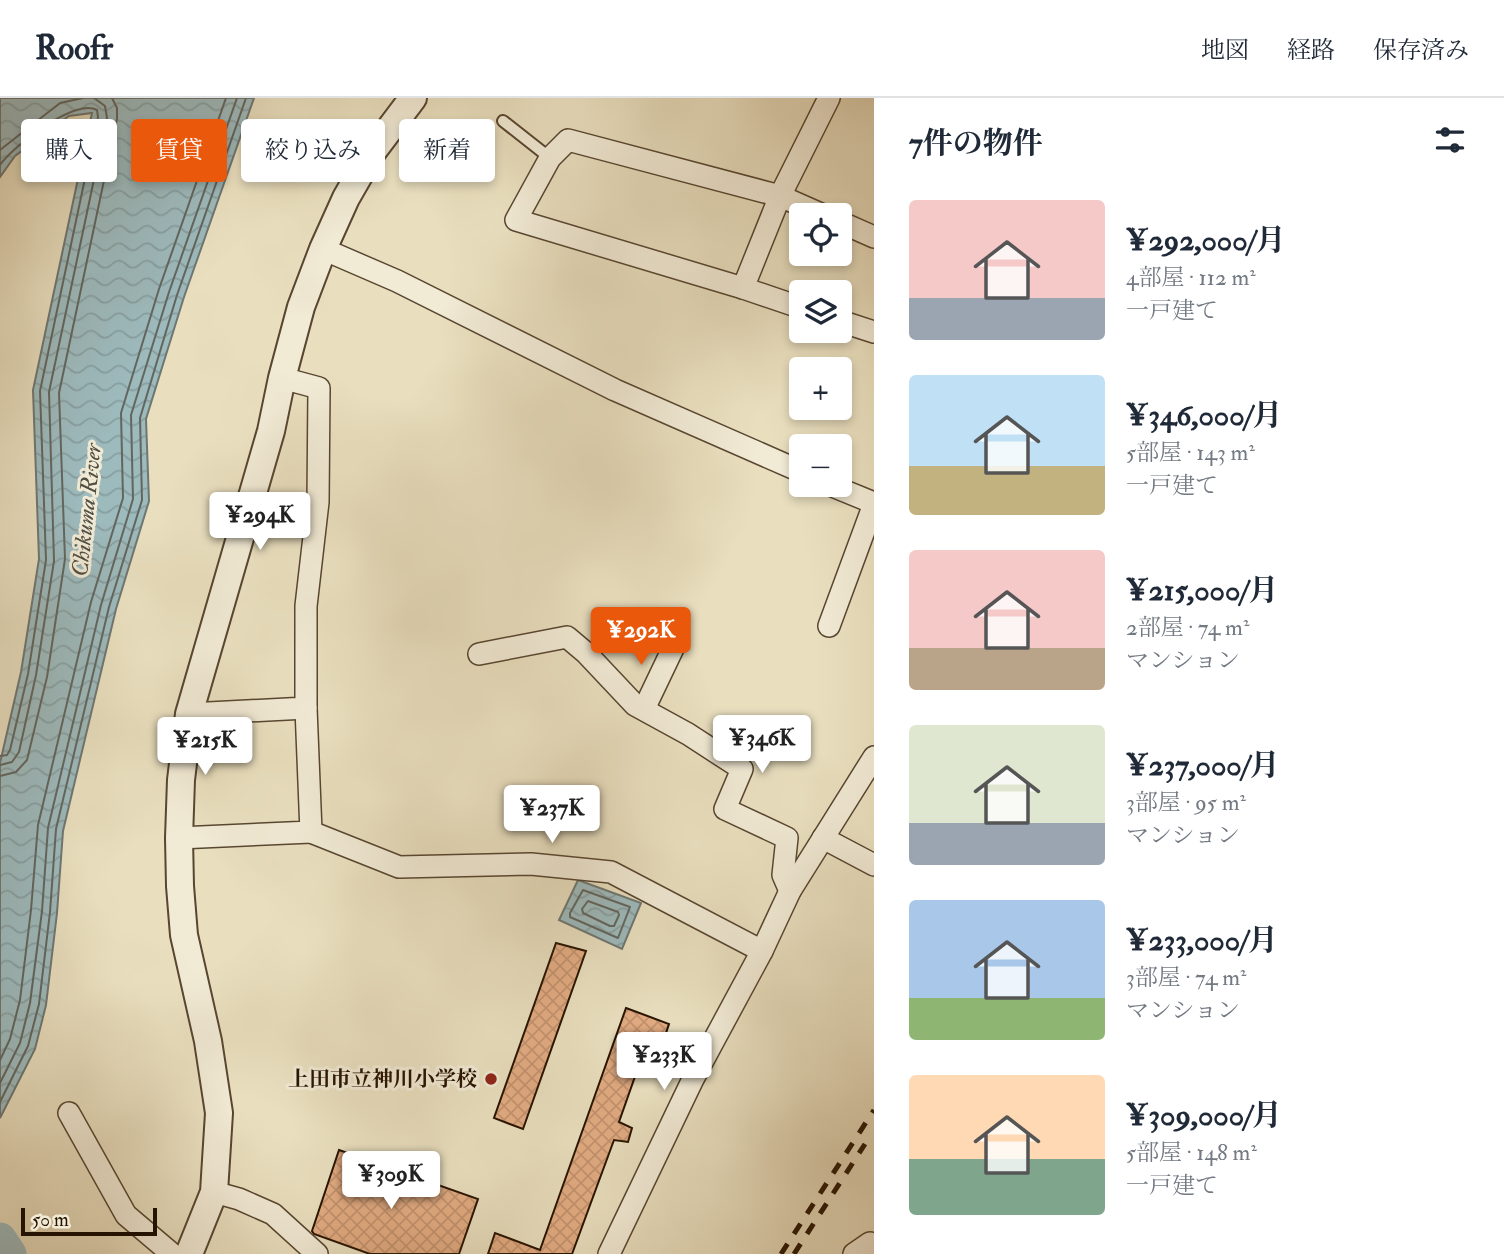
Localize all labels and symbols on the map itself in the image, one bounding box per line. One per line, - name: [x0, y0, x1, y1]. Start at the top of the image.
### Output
- water label: Chikuma River: [65, 441, 108, 578]
- pin: ¥294K: [211, 492, 309, 552]
- pin: ¥292K: [592, 608, 690, 667]
- pin: ¥346K: [713, 716, 811, 775]
- pin: ¥215K: [156, 718, 254, 777]
- pin: ¥237K: [503, 786, 601, 845]
- pin: ¥233K: [615, 1032, 713, 1092]
- place label: 上田市立神川小学校: [288, 1066, 477, 1093]
- marker: 上田市立神川小学校: [483, 1071, 499, 1087]
- pin: ¥309K: [342, 1152, 440, 1211]
- scale bar: [21, 1205, 158, 1237]

